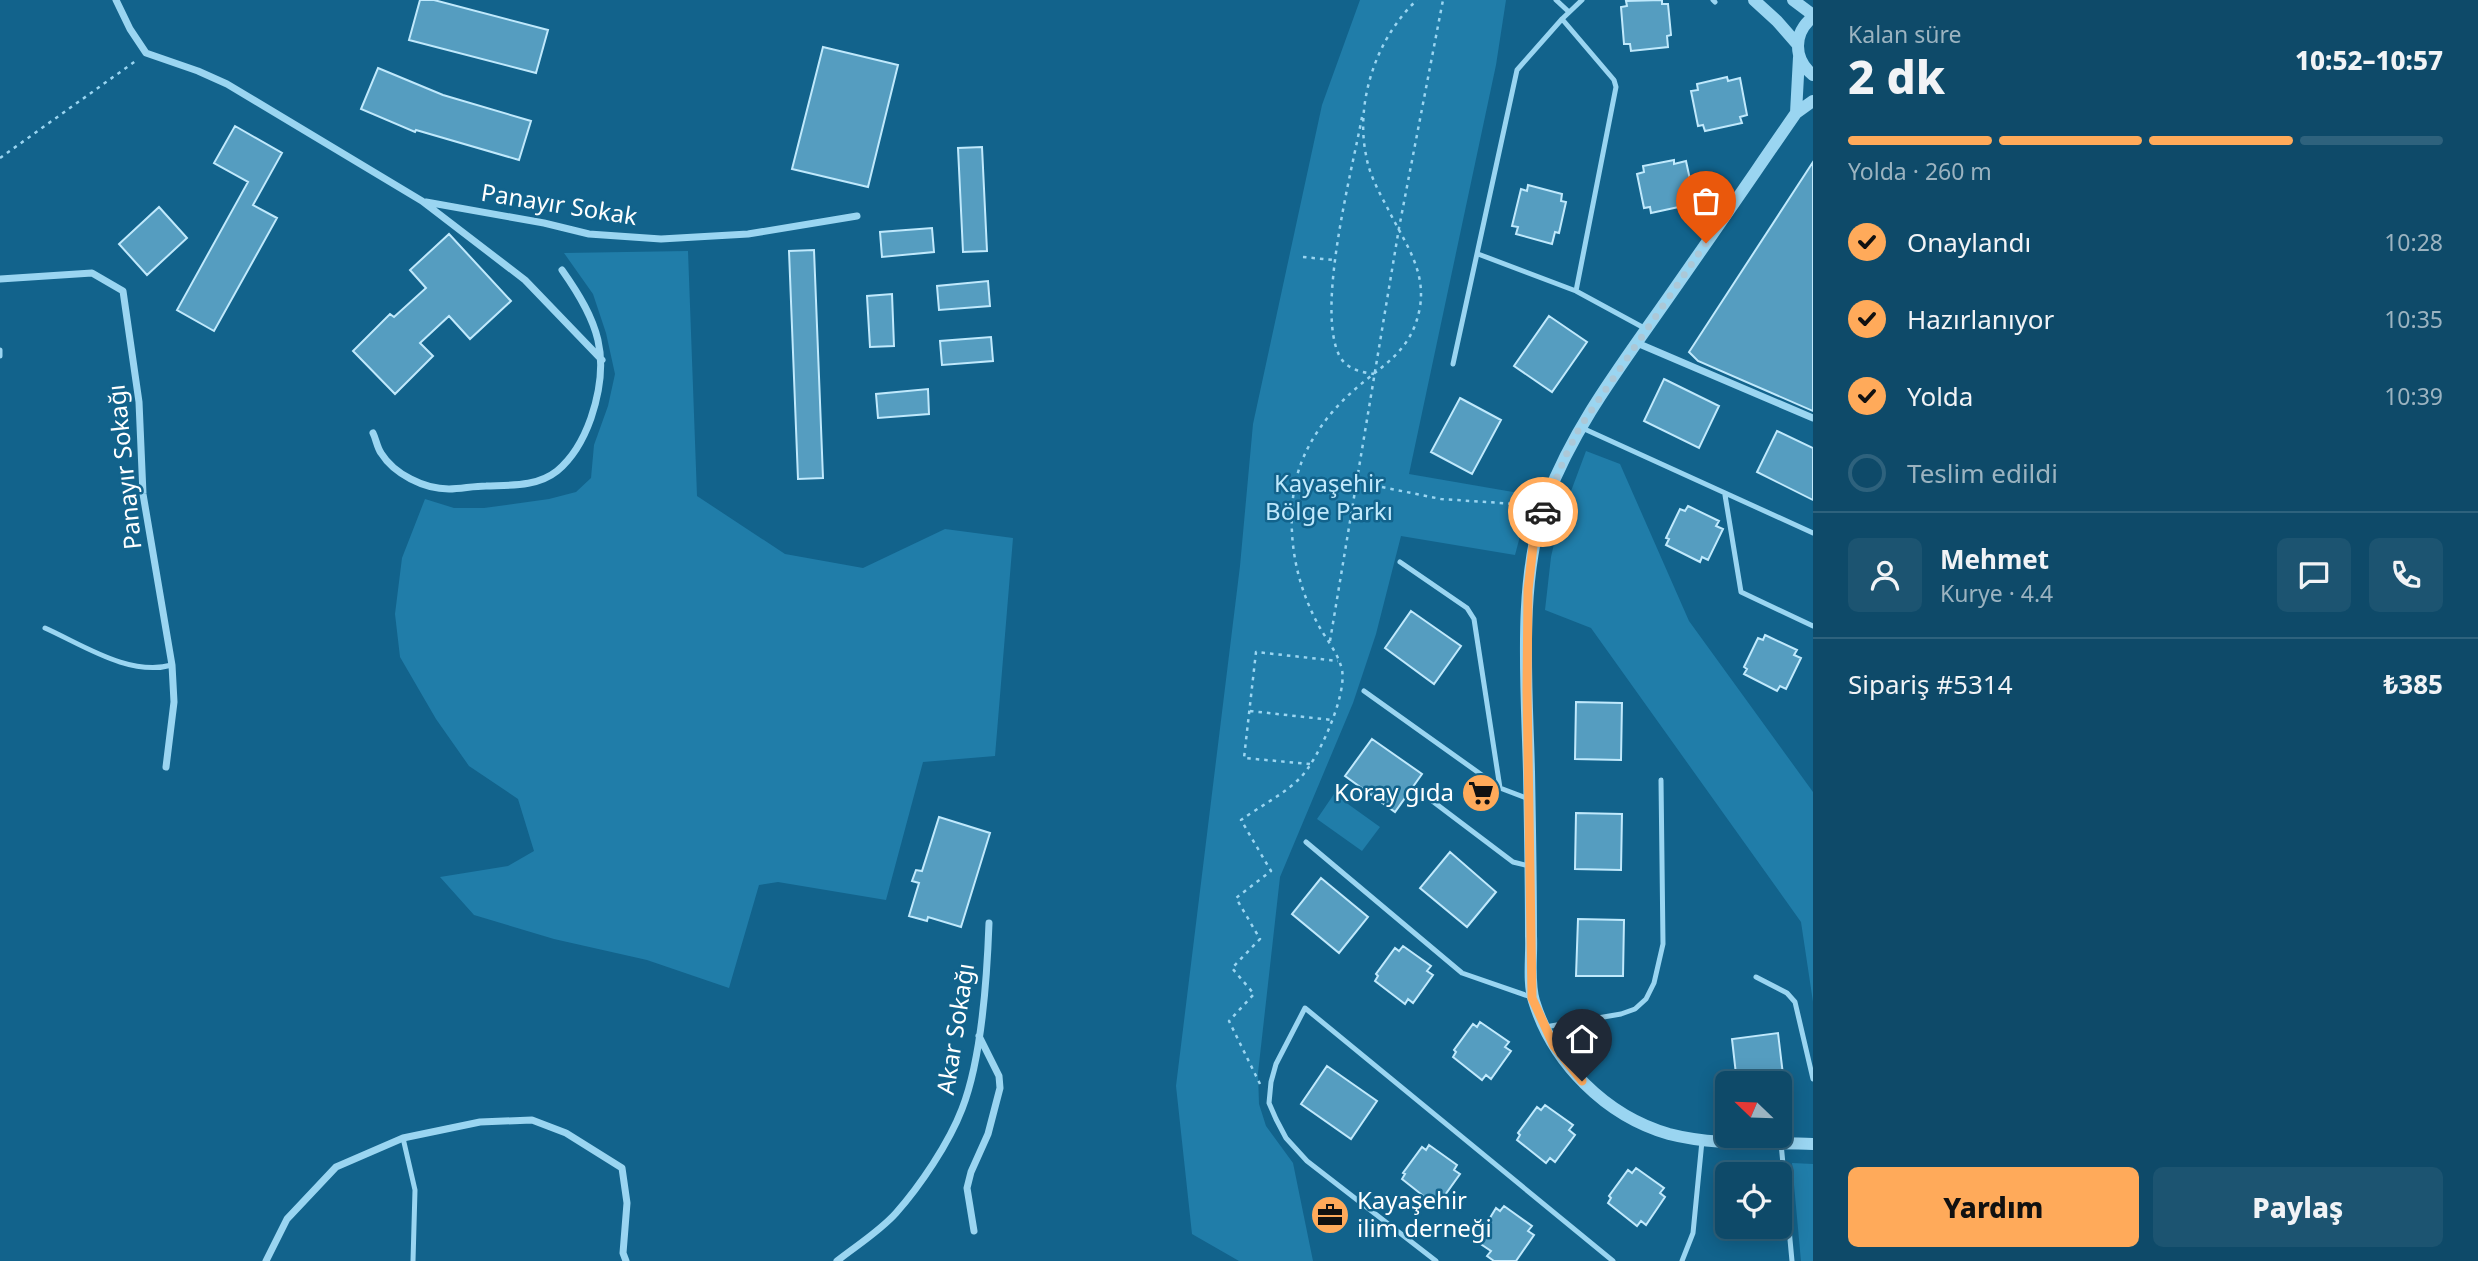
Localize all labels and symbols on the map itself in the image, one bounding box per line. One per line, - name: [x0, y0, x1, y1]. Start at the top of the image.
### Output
- pin: [1676, 171, 1736, 243]
- street label: Panayır Sokak: [479, 175, 640, 232]
- street label: Panayır Sokağı: [98, 383, 149, 551]
- park label: Kayaşehir Bölge Parkı: [1265, 466, 1393, 527]
- courier: [1508, 477, 1578, 547]
- supermarket icon: Koray gıda: [1460, 772, 1502, 814]
- place label: Koray gıda: [1334, 775, 1454, 808]
- street label: Akar Sokağı: [928, 961, 981, 1097]
- pin: [1552, 1009, 1612, 1081]
- north arrow: [1715, 1071, 1792, 1148]
- place label: Kayaşehir ilim derneği: [1357, 1183, 1492, 1244]
- office icon: Kayaşehir ilim derneği: [1309, 1194, 1351, 1236]

